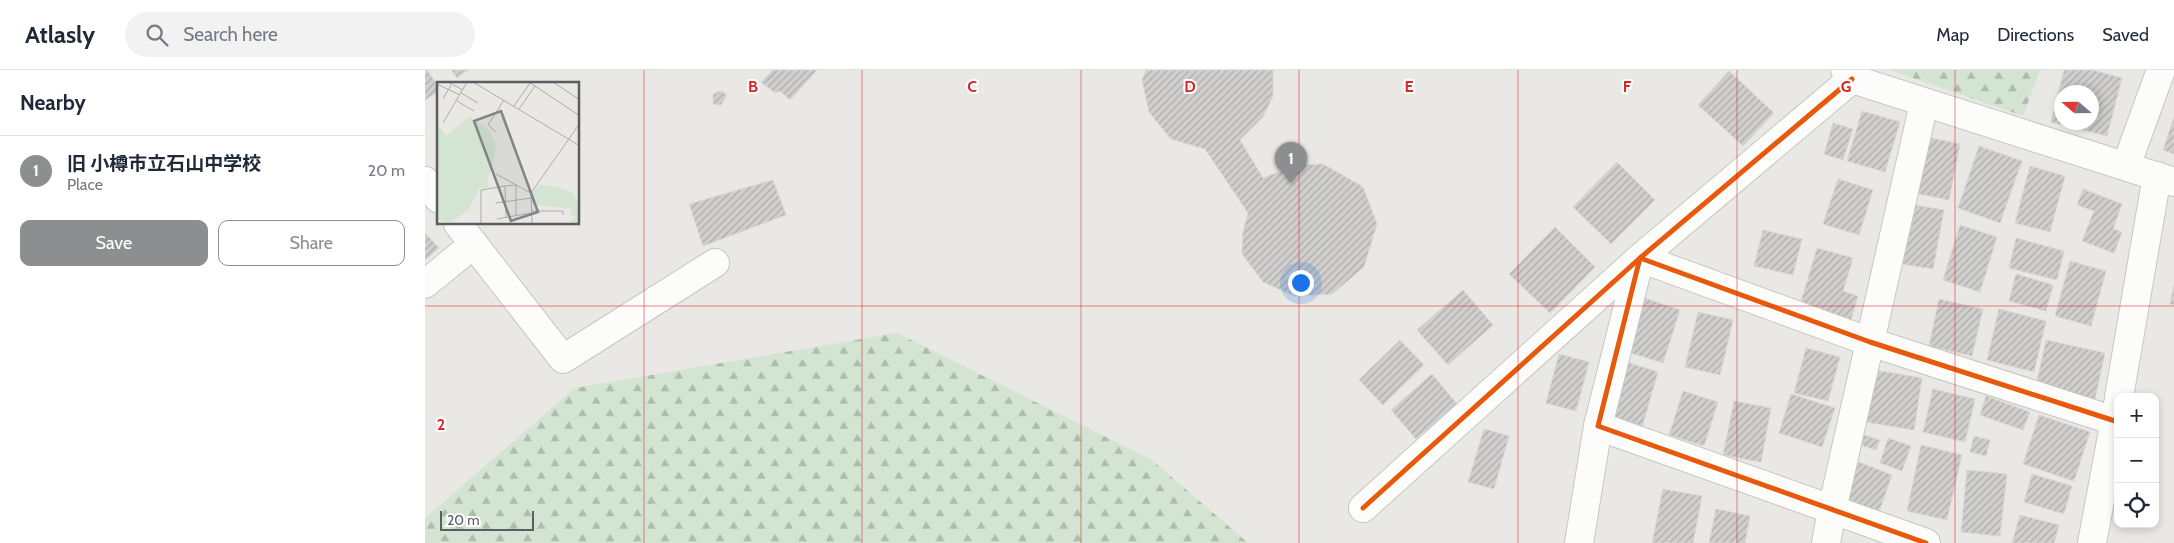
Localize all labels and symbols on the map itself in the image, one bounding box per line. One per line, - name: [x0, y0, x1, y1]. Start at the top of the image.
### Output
- text: B: [748, 77, 758, 96]
- text: C: [967, 77, 977, 96]
- text: D: [1184, 77, 1196, 96]
- text: E: [1404, 77, 1414, 96]
- text: F: [1623, 77, 1632, 96]
- text: G: [1841, 77, 1851, 96]
- inset map: [437, 82, 580, 225]
- north arrow: [2054, 85, 2099, 130]
- pin: 1: [1275, 142, 1307, 183]
- your location: [1288, 270, 1314, 296]
- text: 2: [437, 415, 445, 434]
- scale bar: [440, 508, 534, 531]

